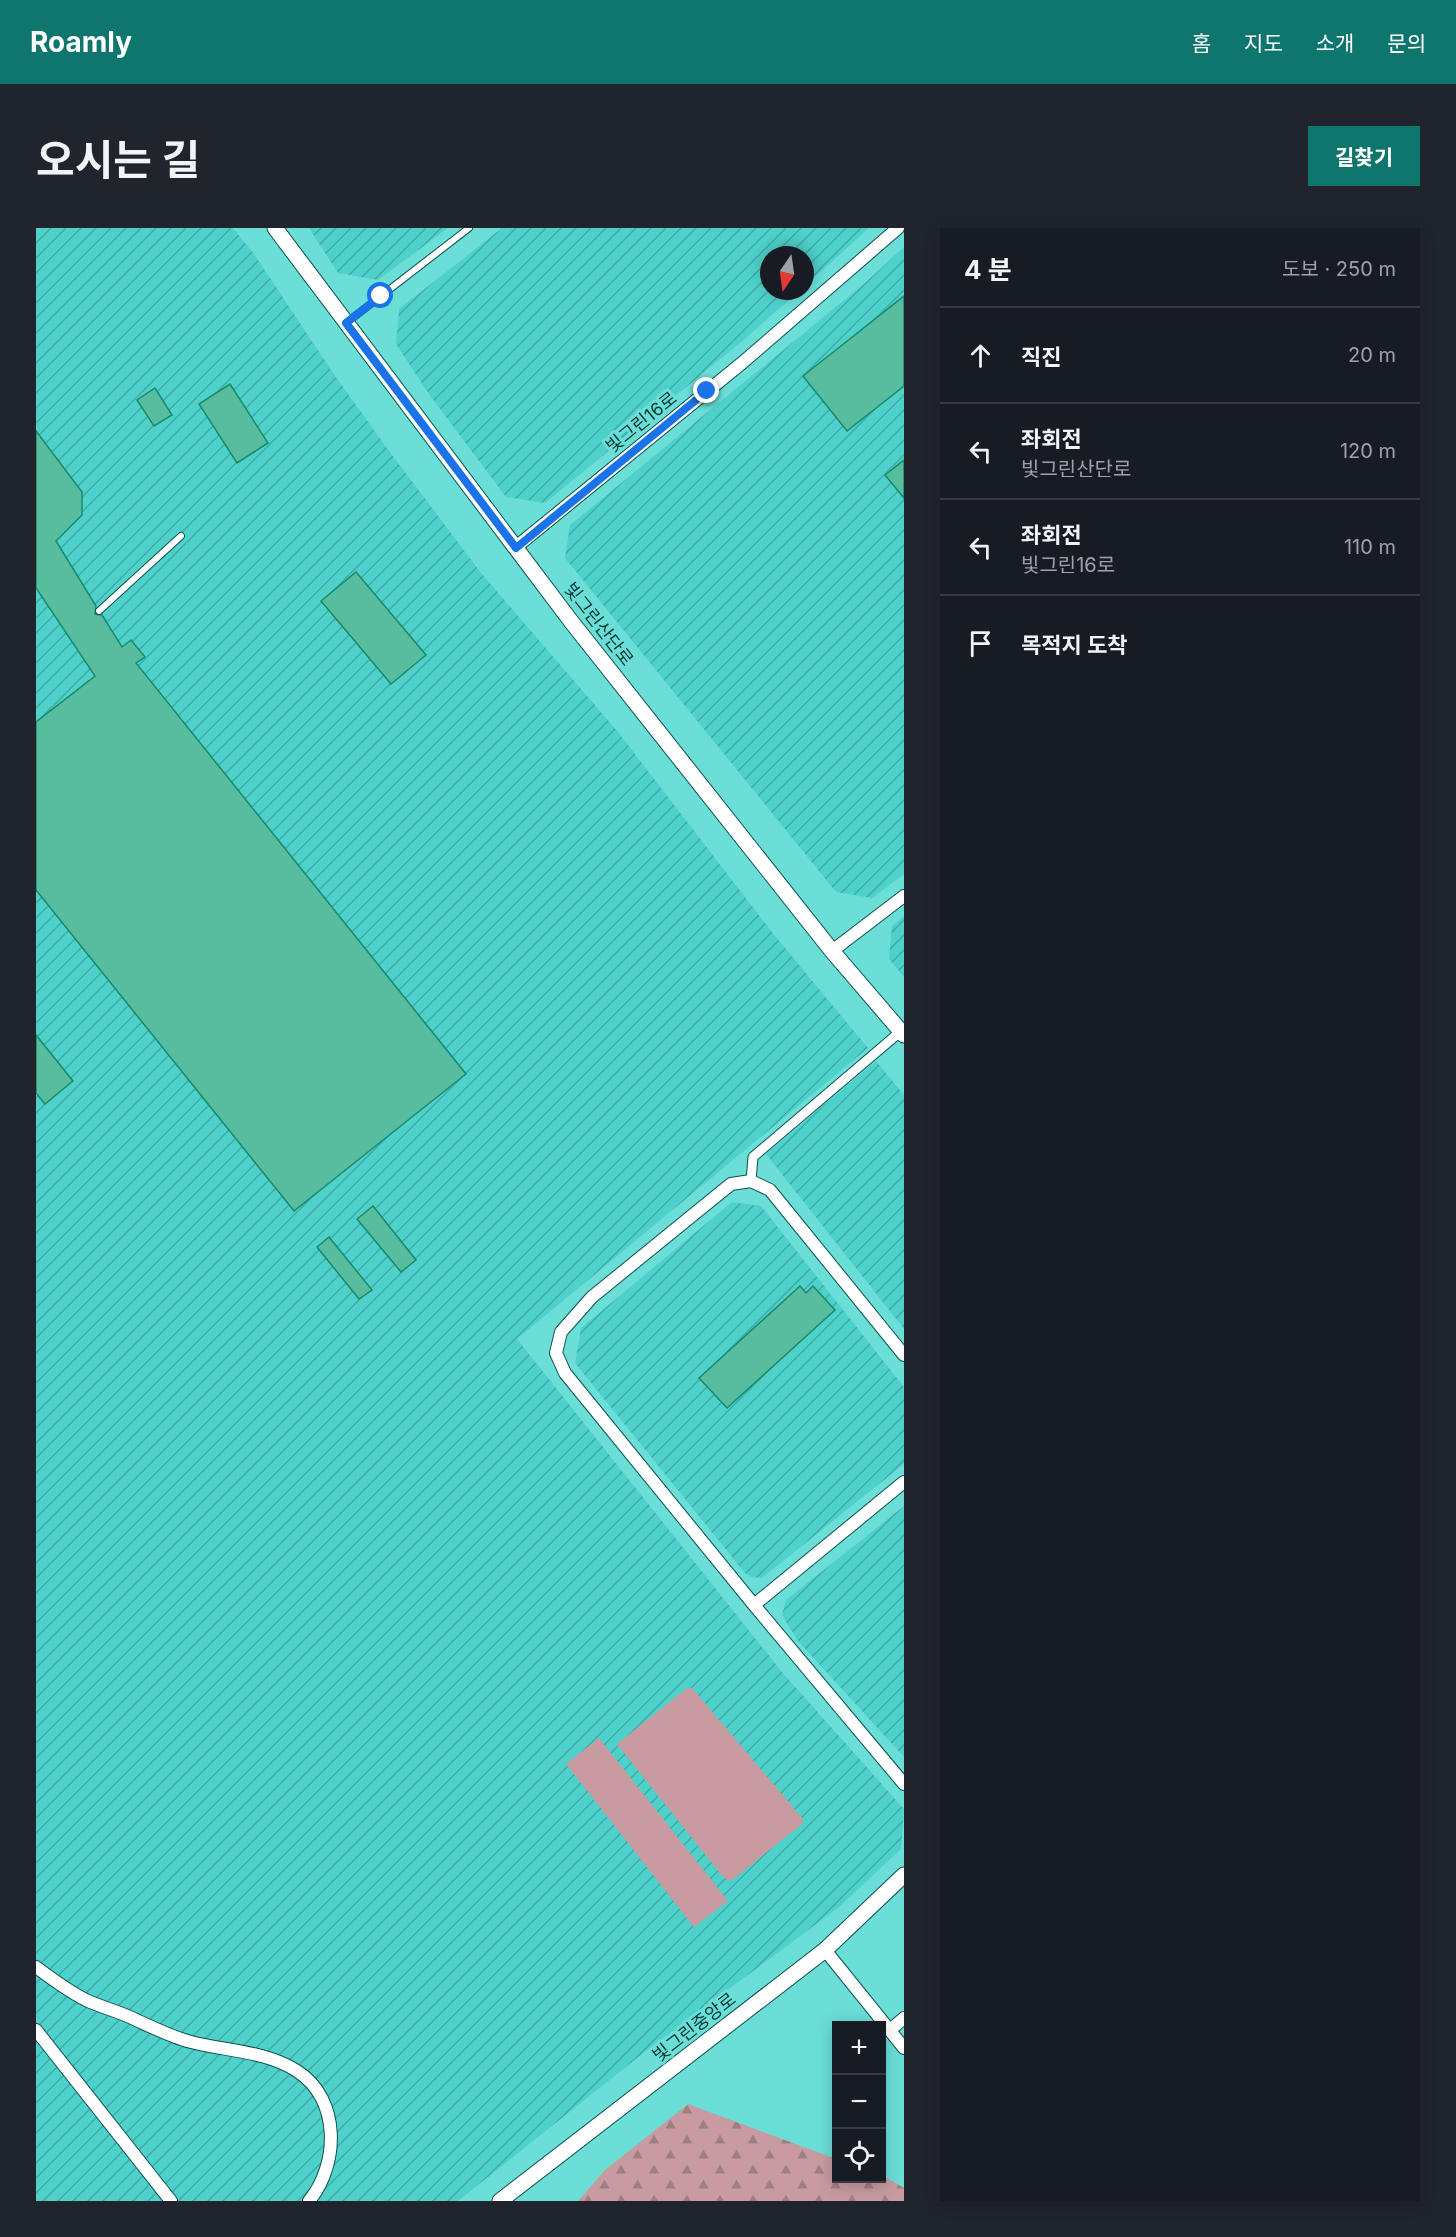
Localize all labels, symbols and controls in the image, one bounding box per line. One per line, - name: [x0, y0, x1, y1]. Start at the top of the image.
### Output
- text: Roamly: [30, 25, 132, 59]
- text: 홈: [1192, 31, 1211, 56]
- text: 지도: [1244, 31, 1283, 56]
- text: 소개: [1316, 31, 1354, 56]
- text: 문의: [1387, 31, 1426, 56]
- button: 길찾기: [1308, 126, 1420, 186]
- text: 오시는 길: [36, 134, 201, 185]
- north arrow: [760, 246, 814, 300]
- text: 4 분: [964, 254, 1012, 285]
- text: 도보 · 250 m: [1282, 257, 1396, 281]
- route start: [367, 282, 393, 308]
- icon: ahead: [964, 339, 997, 372]
- text: 20 m: [1348, 343, 1396, 367]
- text: 직진: [1021, 344, 1061, 370]
- route end: [693, 377, 719, 403]
- street label: 빛그린16로: [601, 387, 681, 457]
- text: 좌회전: [1021, 426, 1082, 452]
- icon: left: [964, 435, 997, 468]
- text: 120 m: [1340, 439, 1396, 463]
- text: 빛그린산단로: [1021, 457, 1131, 481]
- text: 좌회전: [1021, 522, 1082, 548]
- icon: left: [964, 531, 997, 564]
- text: 110 m: [1344, 535, 1396, 559]
- text: 빛그린16로: [1021, 553, 1115, 577]
- street label: 빛그린산단로: [560, 578, 638, 670]
- icon: arrive: [964, 627, 997, 660]
- text: 목적지 도착: [1021, 632, 1127, 658]
- street label: 빛그린중앙로: [648, 1988, 740, 2066]
- map controls: [832, 2021, 886, 2183]
- button: +: [832, 2021, 886, 2075]
- button: −: [832, 2075, 886, 2129]
- button: locate: [832, 2129, 886, 2183]

